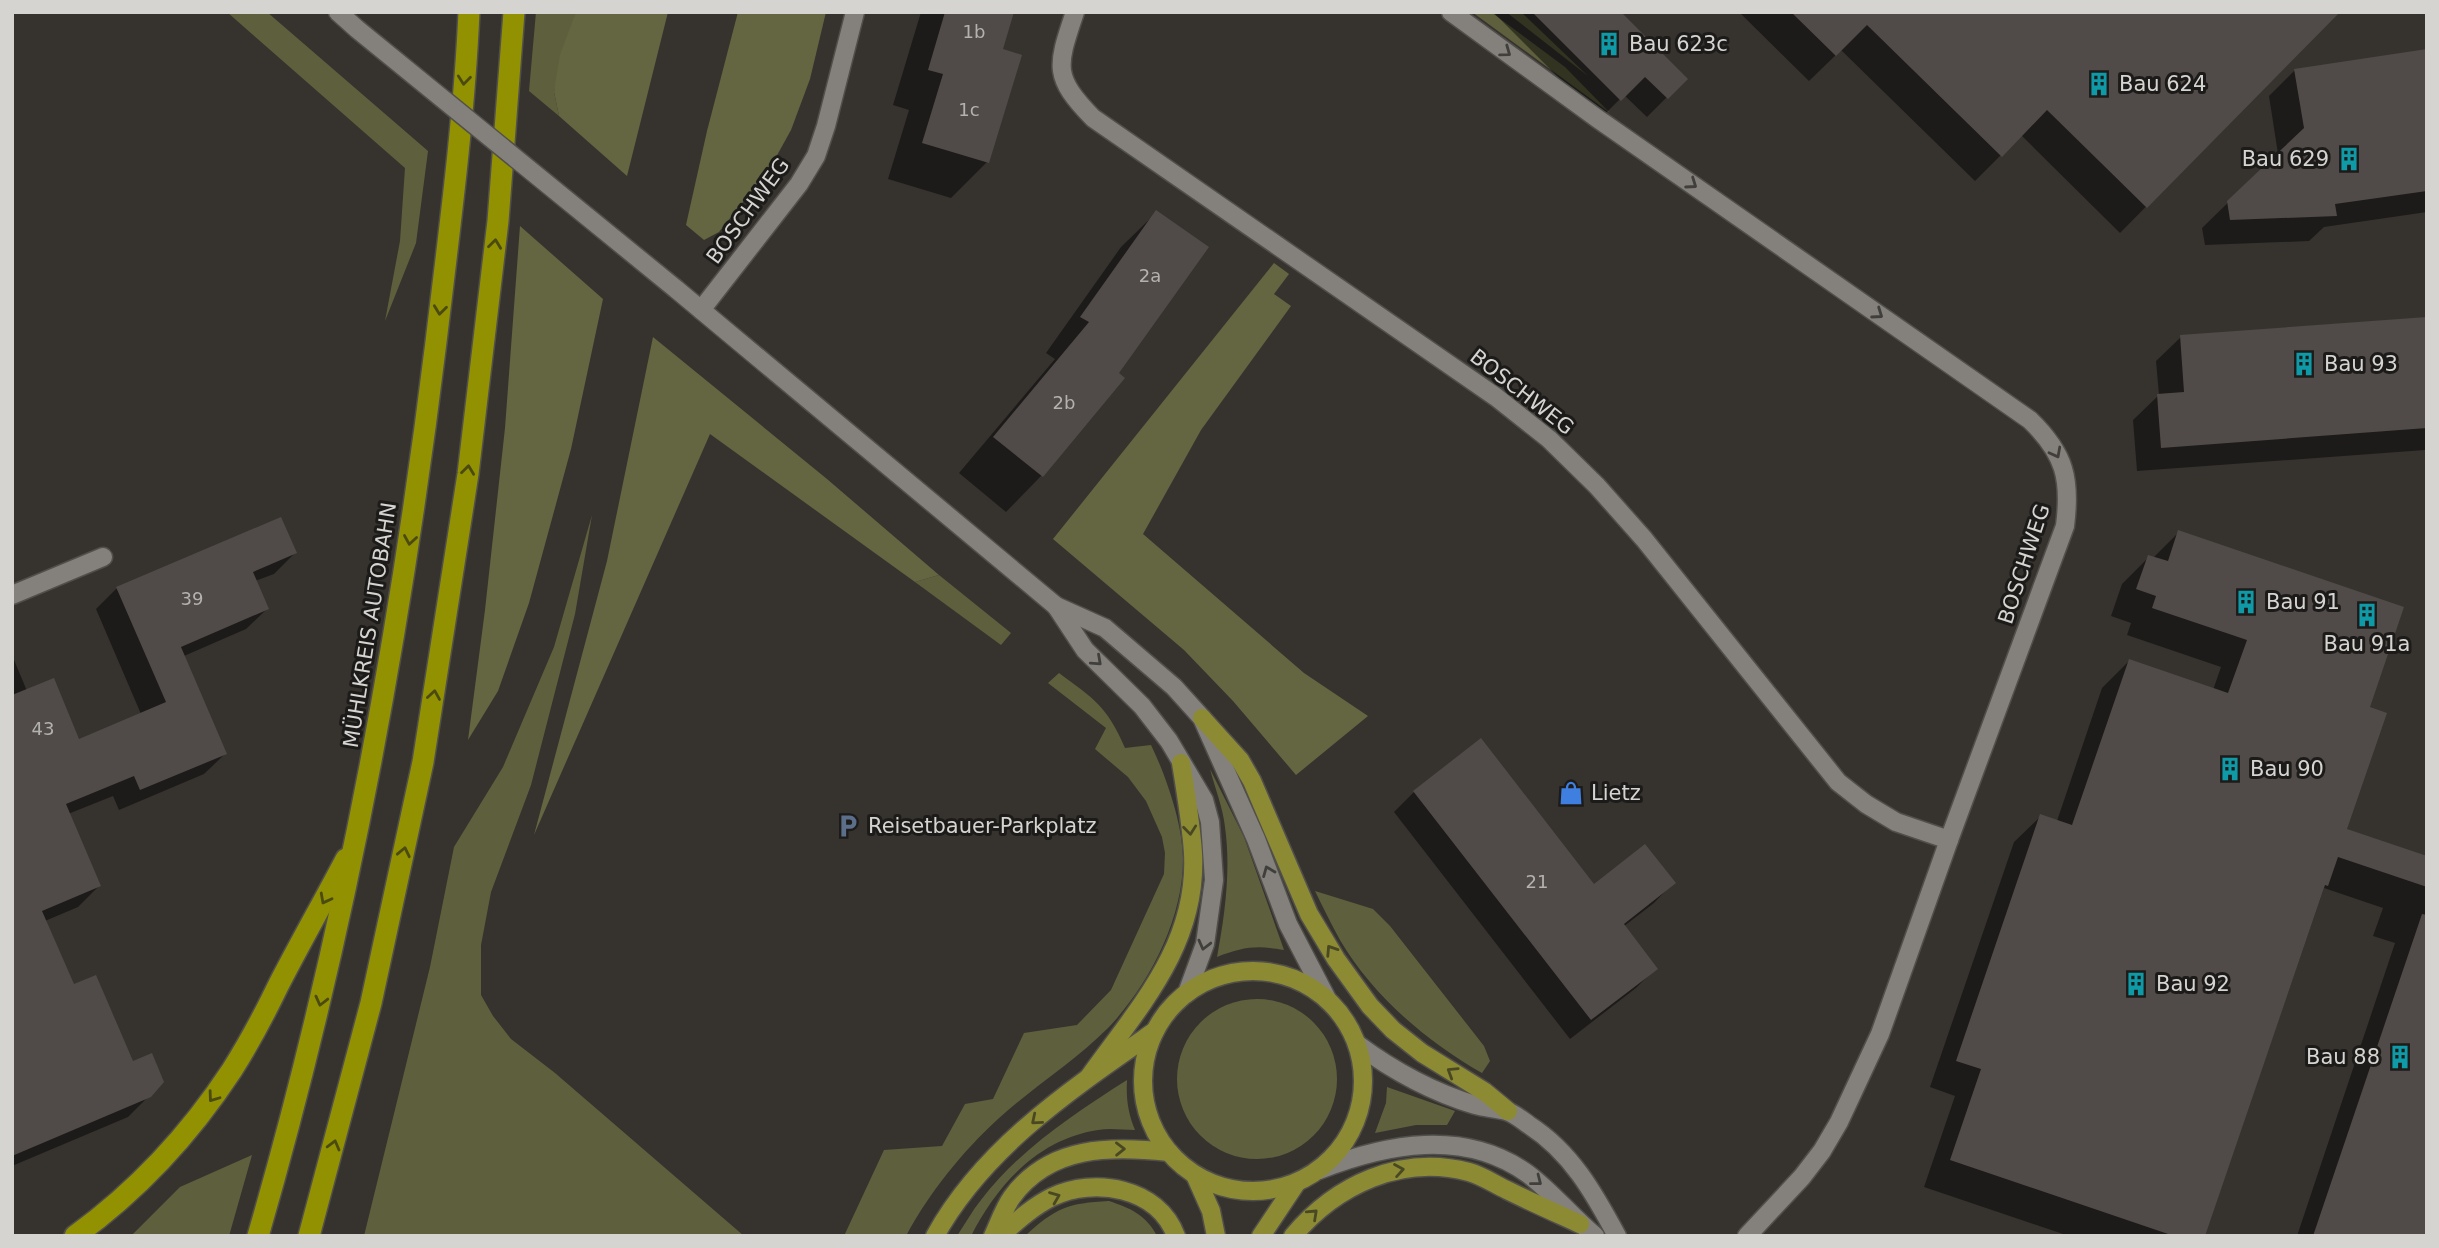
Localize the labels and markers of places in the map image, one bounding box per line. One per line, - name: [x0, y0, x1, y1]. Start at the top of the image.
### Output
- building icon: Bau 623c: [1595, 30, 1623, 58]
- place label: Bau 623c: [1629, 32, 1728, 56]
- building icon: Bau 624: [2085, 70, 2113, 98]
- place label: Bau 624: [2119, 72, 2206, 96]
- building icon: Bau 629: [2335, 145, 2363, 173]
- place label: Bau 629: [2242, 147, 2329, 171]
- building icon: Bau 93: [2290, 350, 2318, 378]
- place label: Bau 93: [2324, 352, 2398, 376]
- building icon: Bau 91: [2232, 588, 2260, 616]
- place label: Bau 91: [2266, 590, 2340, 614]
- building icon: Bau 91a: [2353, 601, 2381, 629]
- place label: Bau 91a: [2324, 632, 2410, 656]
- building icon: Bau 90: [2216, 755, 2244, 783]
- place label: Bau 90: [2250, 757, 2324, 781]
- shop icon: Lietz: [1557, 779, 1585, 807]
- place label: Lietz: [1591, 781, 1641, 805]
- parking icon: Reisetbauer-Parkplatz: [834, 812, 862, 840]
- place label: Reisetbauer-Parkplatz: [868, 814, 1096, 838]
- building icon: Bau 92: [2122, 970, 2150, 998]
- place label: Bau 92: [2156, 972, 2230, 996]
- building icon: Bau 88: [2386, 1043, 2414, 1071]
- place label: Bau 88: [2306, 1045, 2380, 1069]

